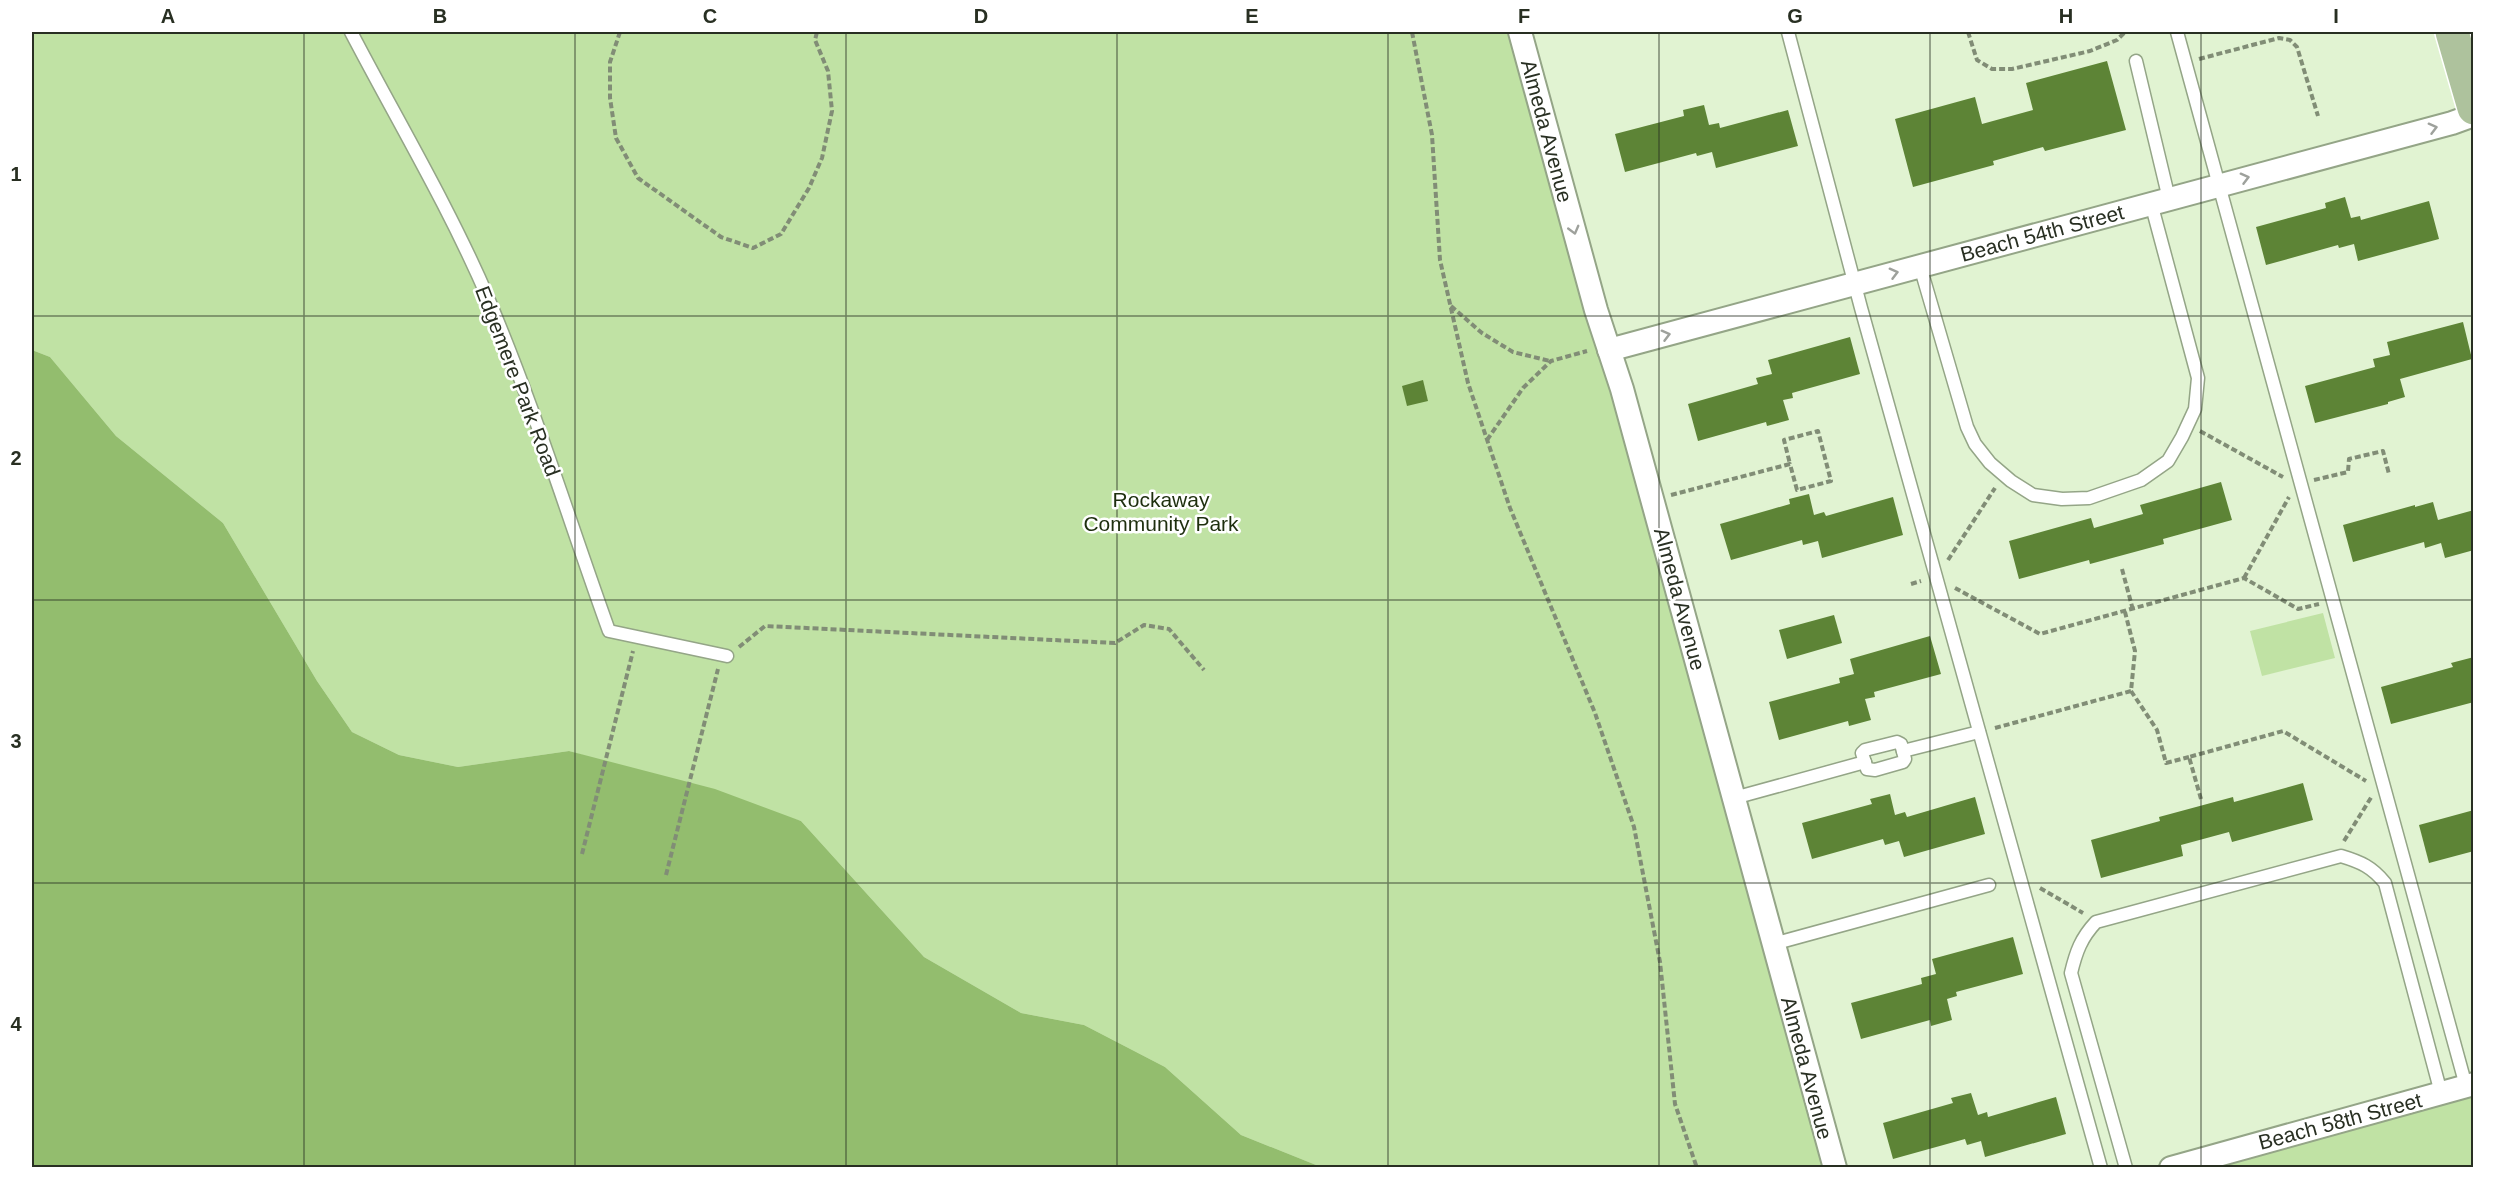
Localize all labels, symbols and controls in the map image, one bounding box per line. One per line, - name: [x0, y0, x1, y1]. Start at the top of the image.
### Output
- text: A: [161, 5, 175, 27]
- text: B: [433, 5, 447, 27]
- text: C: [703, 5, 717, 27]
- text: D: [974, 5, 988, 27]
- text: E: [1245, 5, 1259, 27]
- text: F: [1518, 5, 1530, 27]
- text: G: [1787, 5, 1803, 27]
- text: H: [2059, 5, 2073, 27]
- text: I: [2333, 5, 2339, 27]
- street label: Almeda Avenue: [1517, 57, 1577, 205]
- one-way arrow: [2428, 122, 2438, 135]
- text: 1: [10, 163, 22, 185]
- one-way arrow: [2239, 173, 2250, 185]
- street label: Beach 54th Street: [1958, 200, 2126, 266]
- one-way arrow: [1566, 225, 1579, 235]
- one-way arrow: [1889, 268, 1899, 280]
- street label: Edgemere Park Road: [471, 283, 565, 479]
- one-way arrow: [1660, 330, 1671, 342]
- text: 2: [10, 447, 22, 469]
- park label: Rockaway Community Park: [1083, 488, 1239, 535]
- street label: Almeda Avenue: [1650, 525, 1710, 673]
- text: 3: [10, 730, 22, 752]
- street label: Almeda Avenue: [1777, 994, 1837, 1142]
- text: 4: [10, 1013, 22, 1035]
- street label: Beach 58th Street: [2256, 1088, 2424, 1154]

